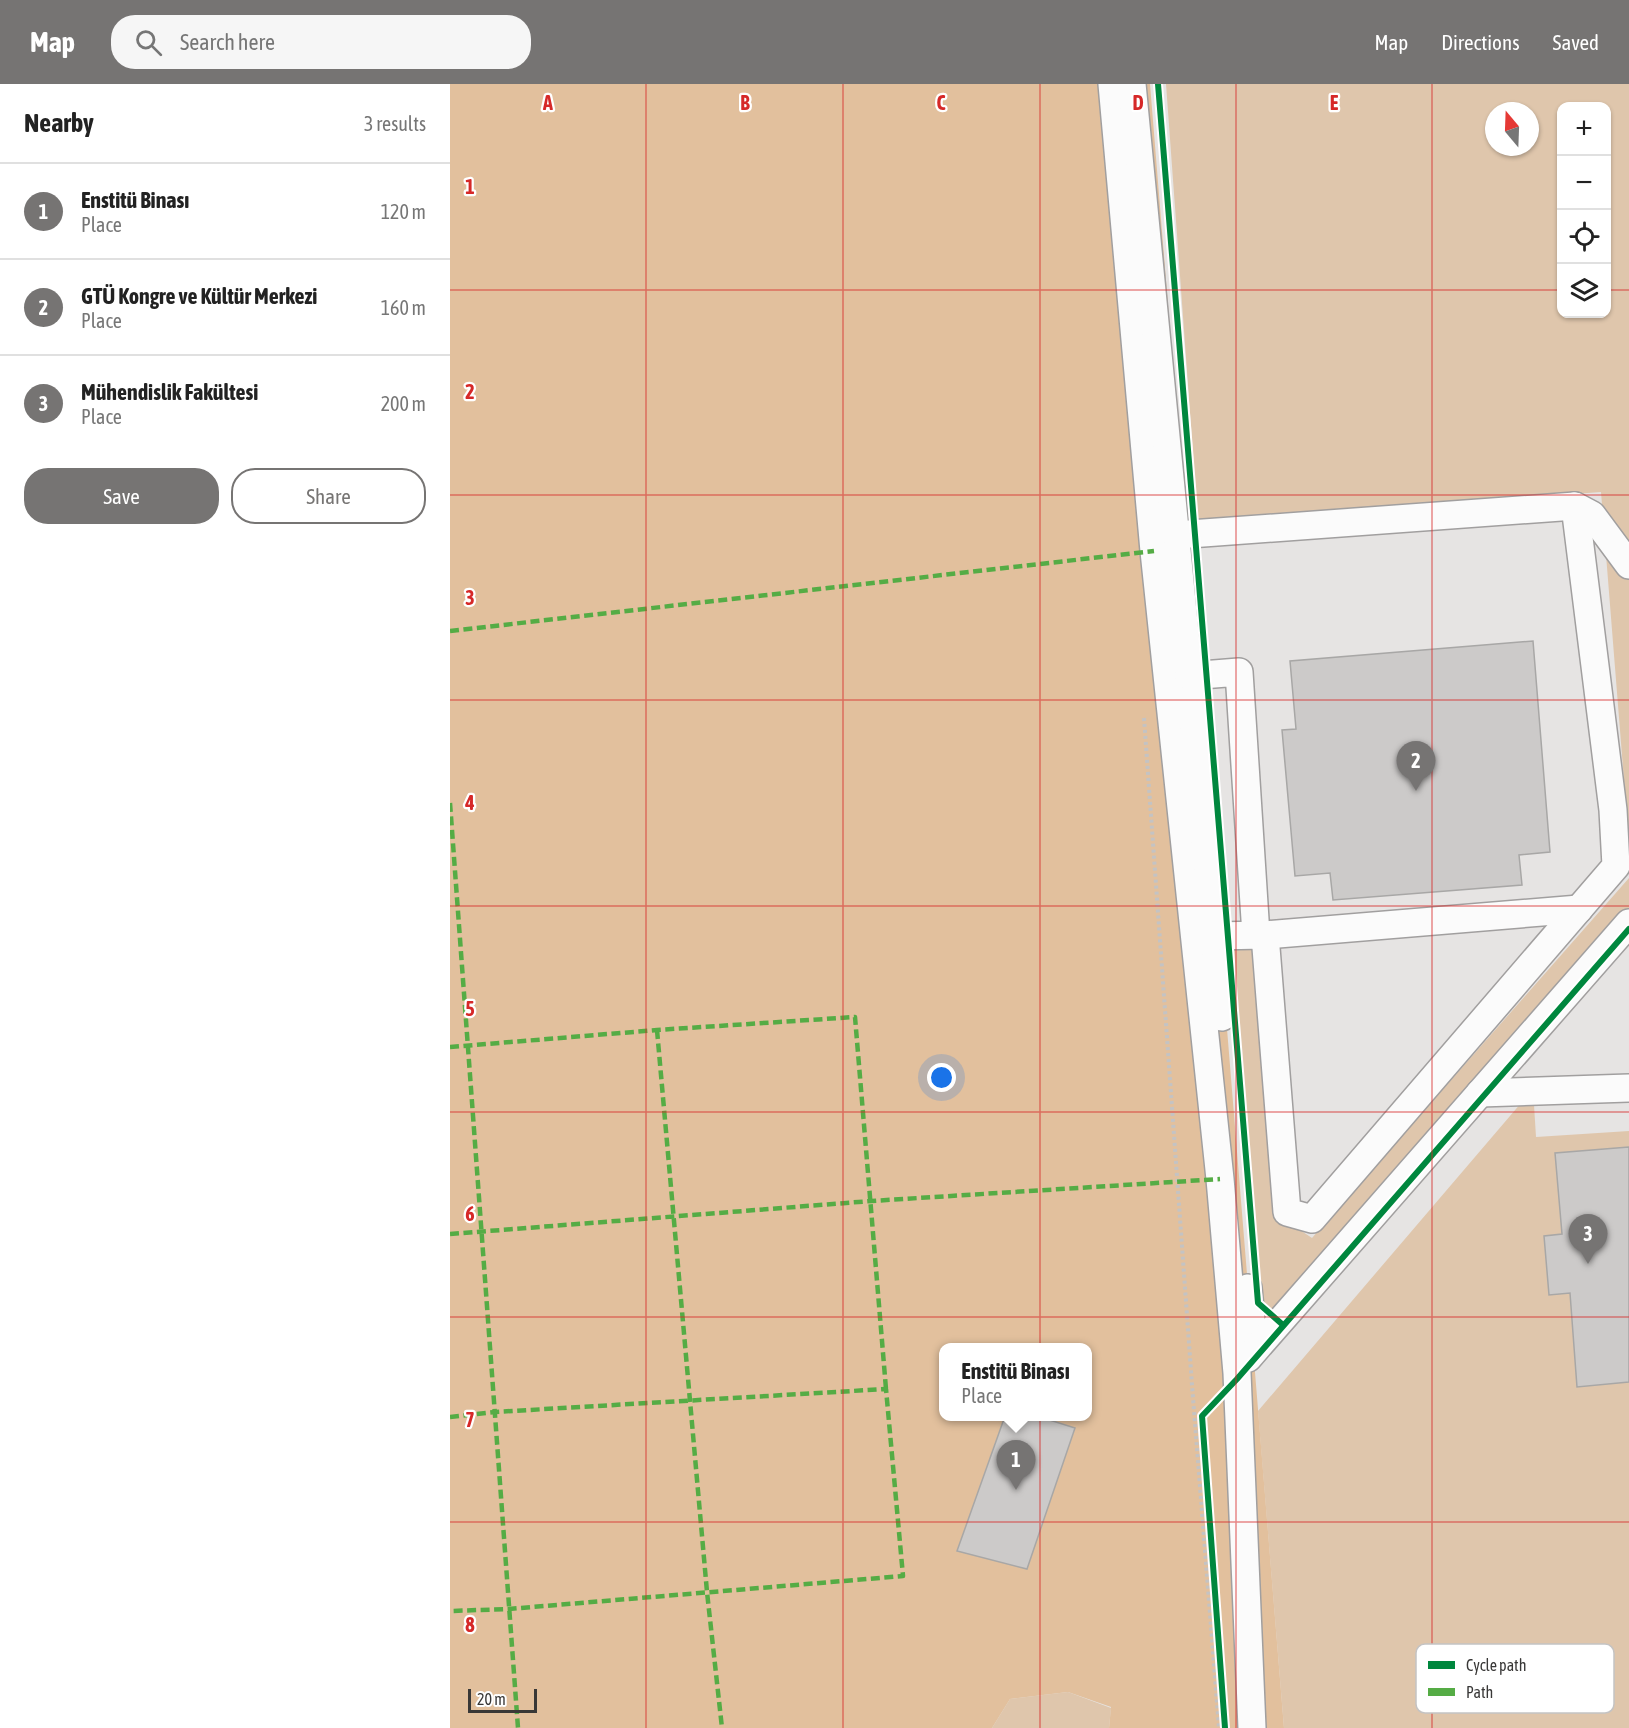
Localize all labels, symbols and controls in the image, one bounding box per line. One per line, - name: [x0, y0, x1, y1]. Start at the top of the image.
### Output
- search box: [111, 15, 531, 69]
- text: Map: [30, 26, 75, 58]
- icon: search: [132, 26, 165, 59]
- text: Search here: [180, 29, 275, 55]
- text: Map: [1374, 30, 1408, 54]
- text: Directions: [1441, 30, 1520, 54]
- text: Saved: [1553, 30, 1599, 54]
- text: A: [542, 91, 553, 114]
- text: B: [740, 91, 750, 114]
- text: C: [937, 91, 946, 114]
- text: D: [1132, 91, 1144, 114]
- text: E: [1330, 91, 1339, 114]
- north arrow: [1485, 102, 1539, 156]
- map controls: [1557, 102, 1611, 318]
- button: +: [1557, 102, 1611, 156]
- text: Nearby: [24, 108, 94, 138]
- text: 3 results: [364, 112, 426, 135]
- button: −: [1557, 156, 1611, 210]
- text: 1: [465, 175, 475, 198]
- text: Enstitü Binası: [81, 187, 189, 213]
- text: 1: [39, 200, 48, 223]
- text: 120 m: [381, 200, 426, 223]
- button: locate: [1557, 210, 1611, 264]
- text: Place: [81, 213, 122, 236]
- button: layers: [1557, 264, 1611, 318]
- text: GTÜ Kongre ve Kültür Merkezi: [81, 283, 317, 309]
- text: 2: [39, 296, 48, 319]
- text: 160 m: [381, 296, 426, 319]
- text: Place: [81, 309, 122, 332]
- text: Mühendislik Fakültesi: [81, 379, 258, 405]
- text: 2: [465, 380, 475, 403]
- text: 3: [39, 392, 48, 415]
- text: 200 m: [381, 392, 426, 415]
- text: Place: [81, 405, 122, 428]
- button: Save: [24, 468, 219, 524]
- button: Share: [231, 468, 426, 524]
- text: 3: [465, 586, 475, 609]
- pin: 2: [1396, 742, 1436, 791]
- text: 4: [464, 791, 475, 814]
- text: 5: [465, 997, 475, 1020]
- your location: [927, 1063, 956, 1092]
- text: 6: [465, 1202, 475, 1225]
- pin: 3: [1568, 1214, 1608, 1264]
- popup: [939, 1343, 1092, 1421]
- text: Enstitü Binası: [961, 1358, 1070, 1384]
- text: Place: [961, 1384, 1002, 1407]
- text: 7: [465, 1408, 475, 1431]
- pin: 1: [996, 1440, 1036, 1490]
- text: 8: [465, 1613, 475, 1636]
- legend: [1416, 1644, 1614, 1713]
- text: Cycle path: [1466, 1656, 1526, 1675]
- text: Path: [1466, 1683, 1493, 1701]
- scale bar: [468, 1686, 537, 1714]
- text: 20 m: [477, 1690, 506, 1708]

